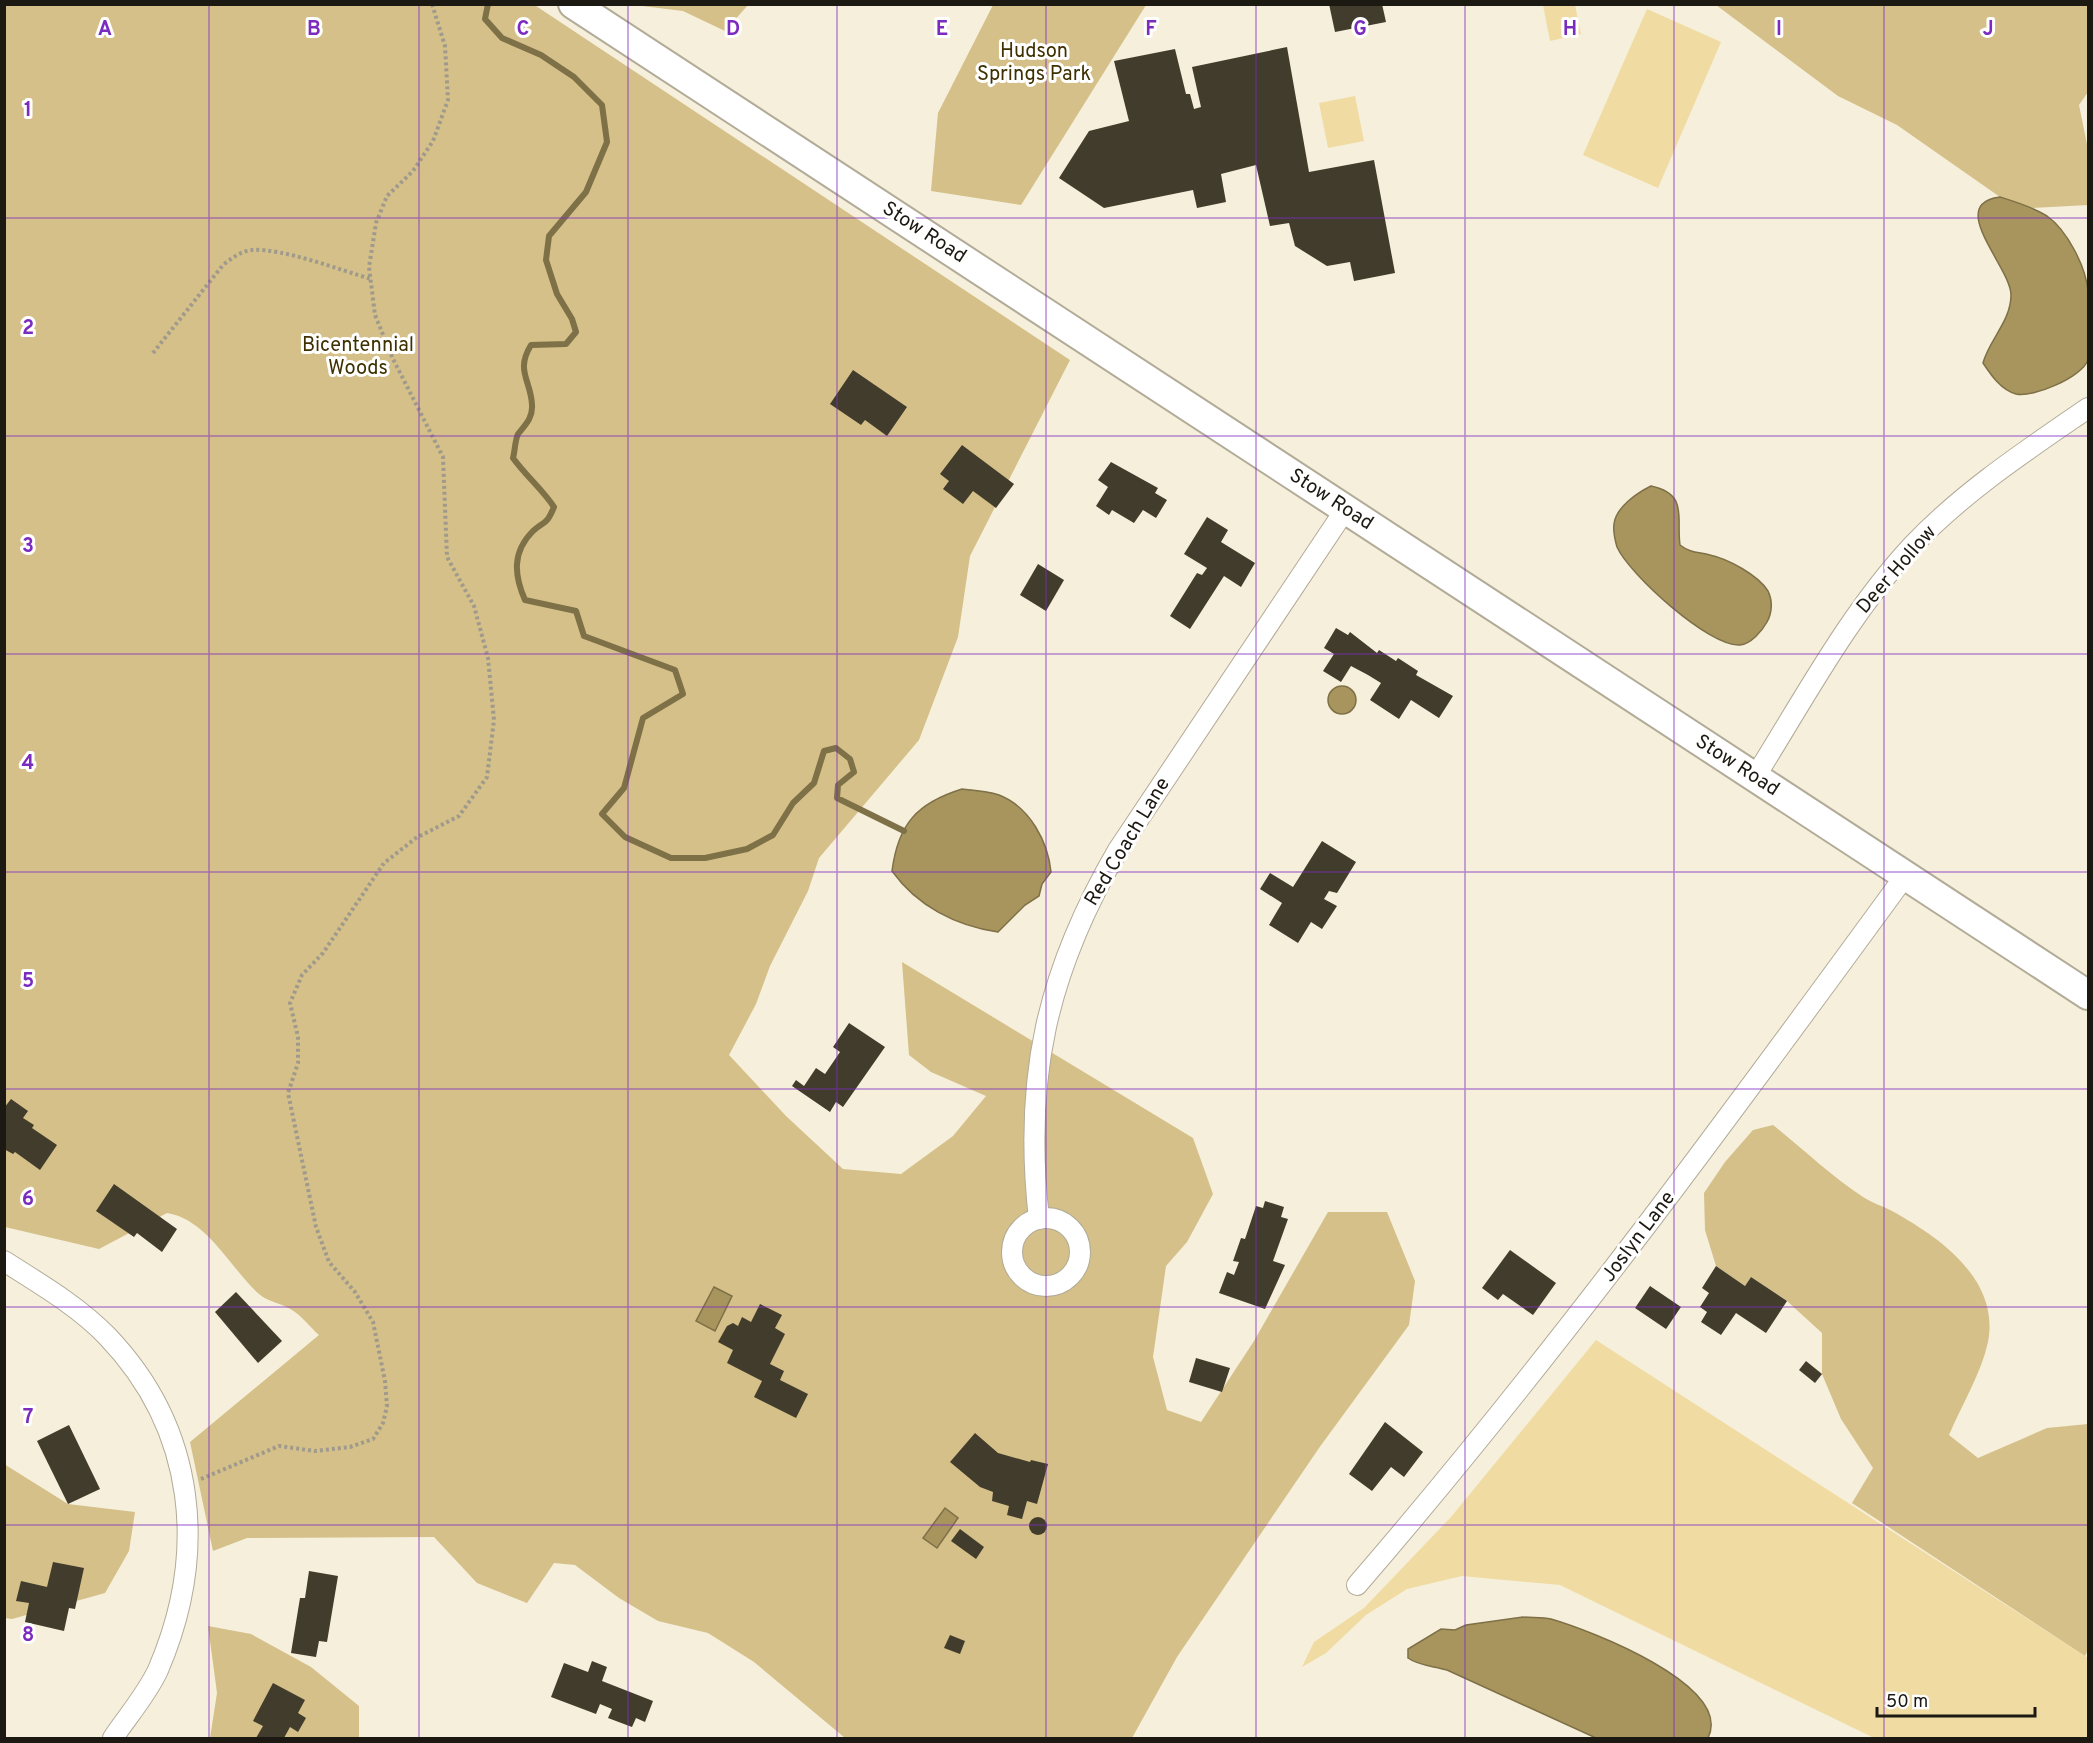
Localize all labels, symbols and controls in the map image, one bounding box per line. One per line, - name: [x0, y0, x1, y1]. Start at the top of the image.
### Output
- text: A: [98, 17, 112, 43]
- text: B: [307, 17, 321, 43]
- text: C: [517, 17, 529, 43]
- text: D: [726, 17, 740, 43]
- text: E: [936, 17, 948, 43]
- text: F: [1145, 17, 1157, 43]
- text: G: [1353, 17, 1367, 43]
- text: H: [1563, 17, 1577, 43]
- text: I: [1776, 17, 1782, 43]
- text: J: [1982, 17, 1994, 43]
- park label: Hudson Springs Park: [977, 39, 1091, 88]
- text: 1: [24, 98, 32, 124]
- street label: Stow Road: [877, 196, 971, 270]
- text: 2: [22, 316, 34, 342]
- park label: Bicentennial Woods: [302, 333, 414, 382]
- street label: Stow Road: [1284, 463, 1378, 537]
- street label: Deer Hollow: [1851, 520, 1943, 620]
- text: 3: [22, 534, 34, 560]
- street label: Stow Road: [1690, 729, 1784, 803]
- text: 4: [22, 751, 34, 777]
- street label: Red Coach Lane: [1079, 773, 1177, 911]
- text: 5: [22, 969, 34, 995]
- street label: Joslyn Lane: [1596, 1186, 1682, 1288]
- text: 6: [22, 1187, 34, 1213]
- text: 7: [23, 1405, 33, 1431]
- text: 8: [22, 1623, 34, 1649]
- scale bar: [1877, 1680, 2034, 1718]
- text: 50 m: [1886, 1691, 1928, 1714]

